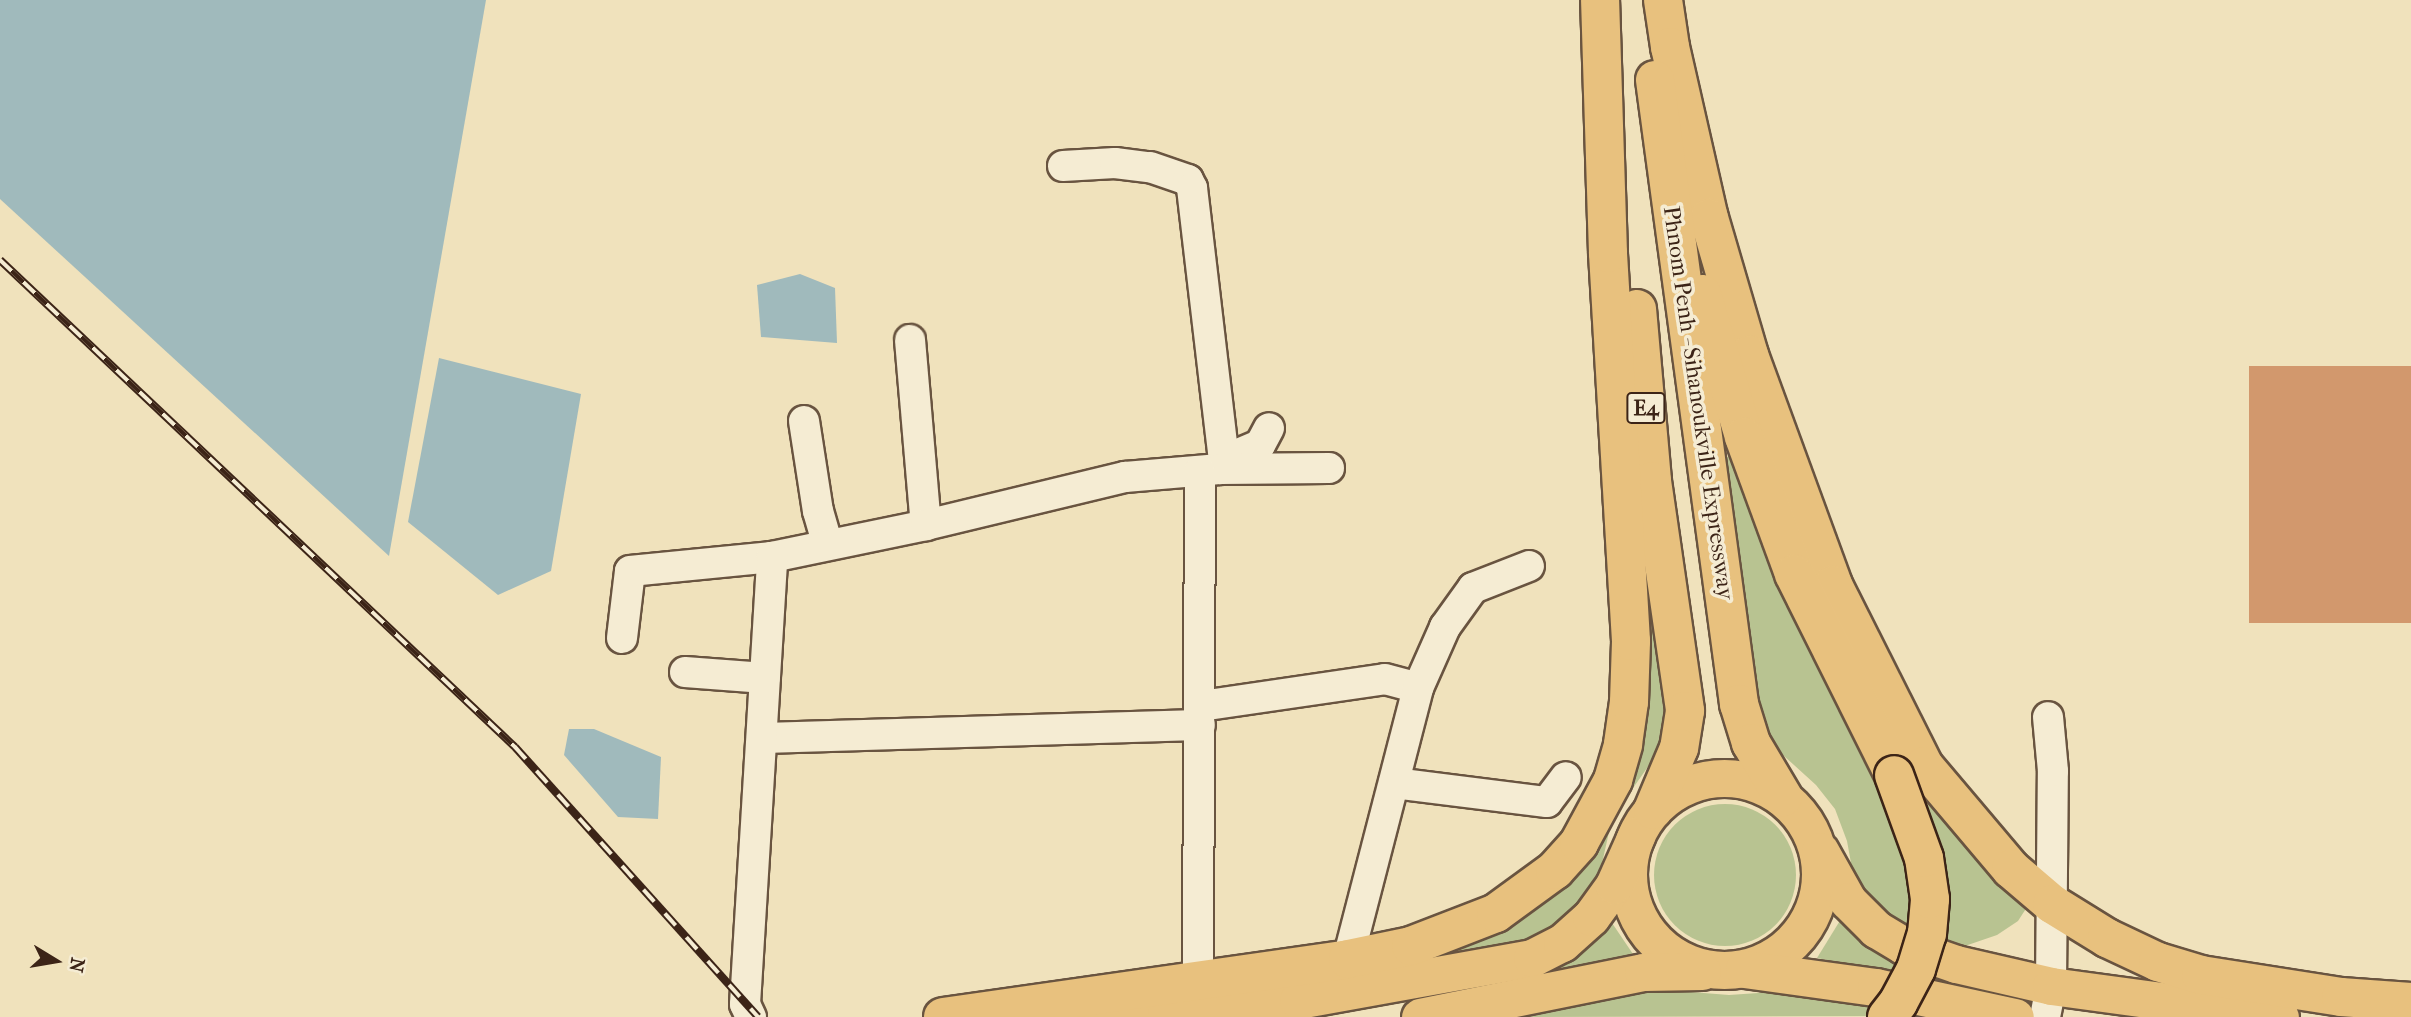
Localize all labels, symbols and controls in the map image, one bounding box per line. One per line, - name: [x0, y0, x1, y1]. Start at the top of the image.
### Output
- street label: Phnom Penh - Sihanoukville Expressway: [1657, 204, 1739, 602]
- road number: E4: [1625, 390, 1667, 426]
- north arrow: [21, 926, 91, 996]
- text: N: [64, 956, 89, 974]

